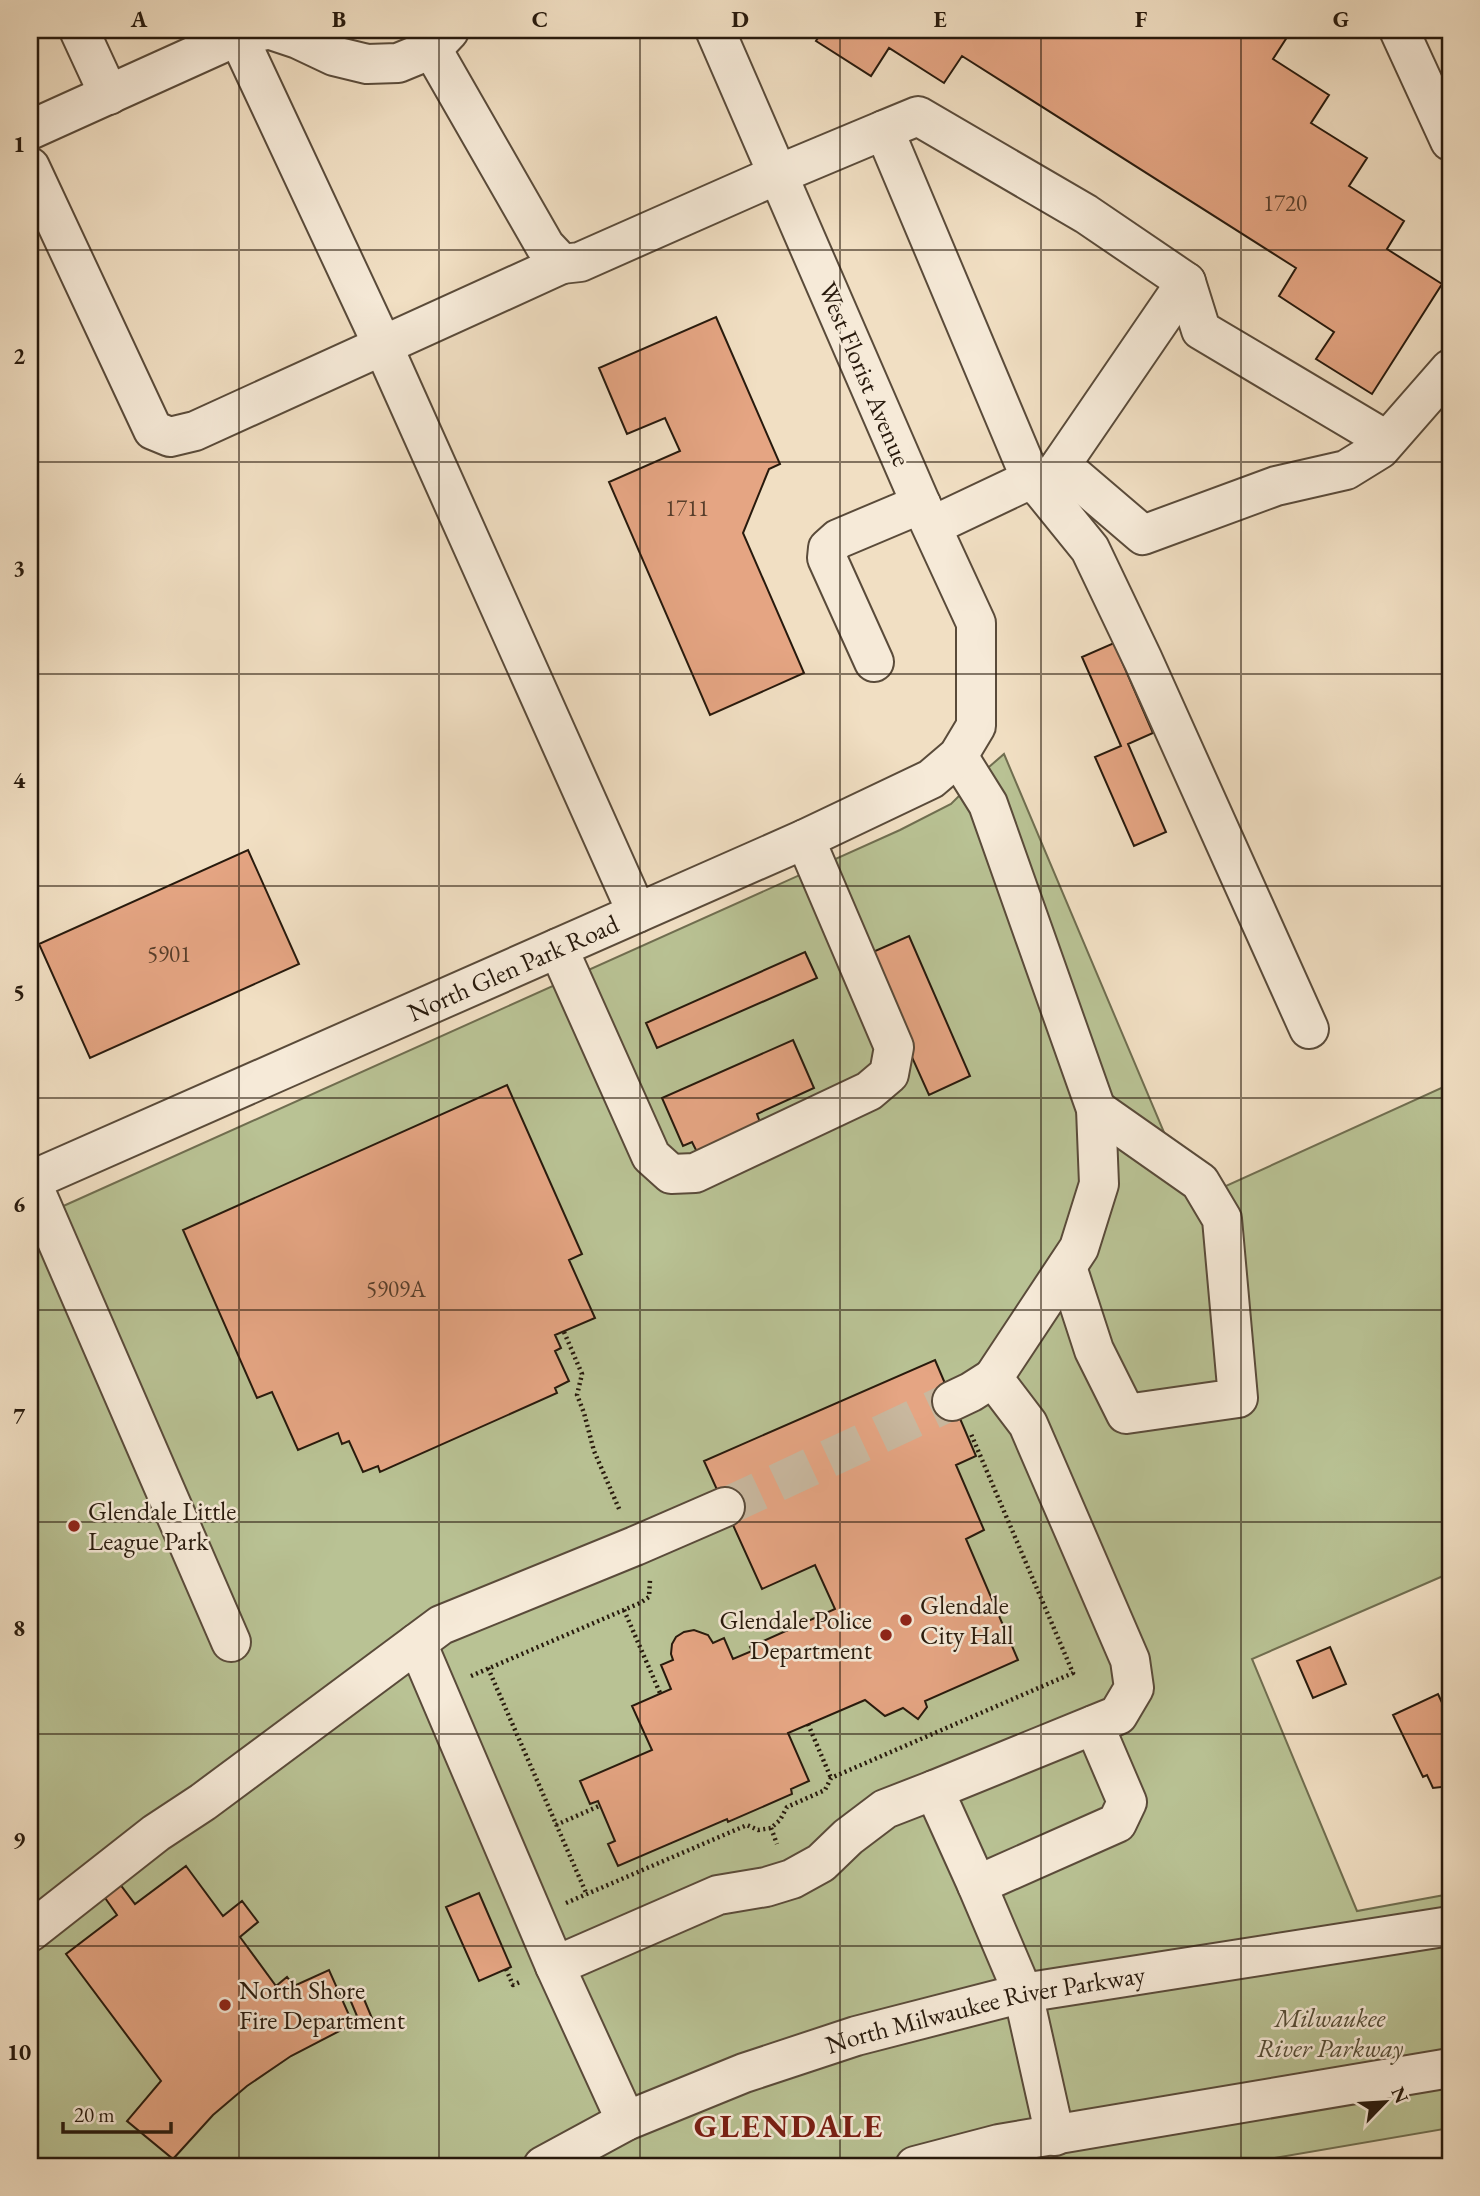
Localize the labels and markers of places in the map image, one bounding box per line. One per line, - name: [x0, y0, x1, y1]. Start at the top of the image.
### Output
- place label: Glendale Little League Park: [88, 1494, 236, 1558]
- marker: Glendale Little League Park: [66, 1518, 82, 1534]
- place label: Glendale City Hall: [920, 1588, 1014, 1652]
- place label: Glendale Police Department: [719, 1603, 872, 1667]
- marker: Glendale City Hall: [898, 1612, 914, 1628]
- marker: Glendale Police Department: [878, 1627, 894, 1643]
- place label: North Shore Fire Department: [239, 1973, 405, 2037]
- marker: North Shore Fire Department: [217, 1997, 233, 2013]

